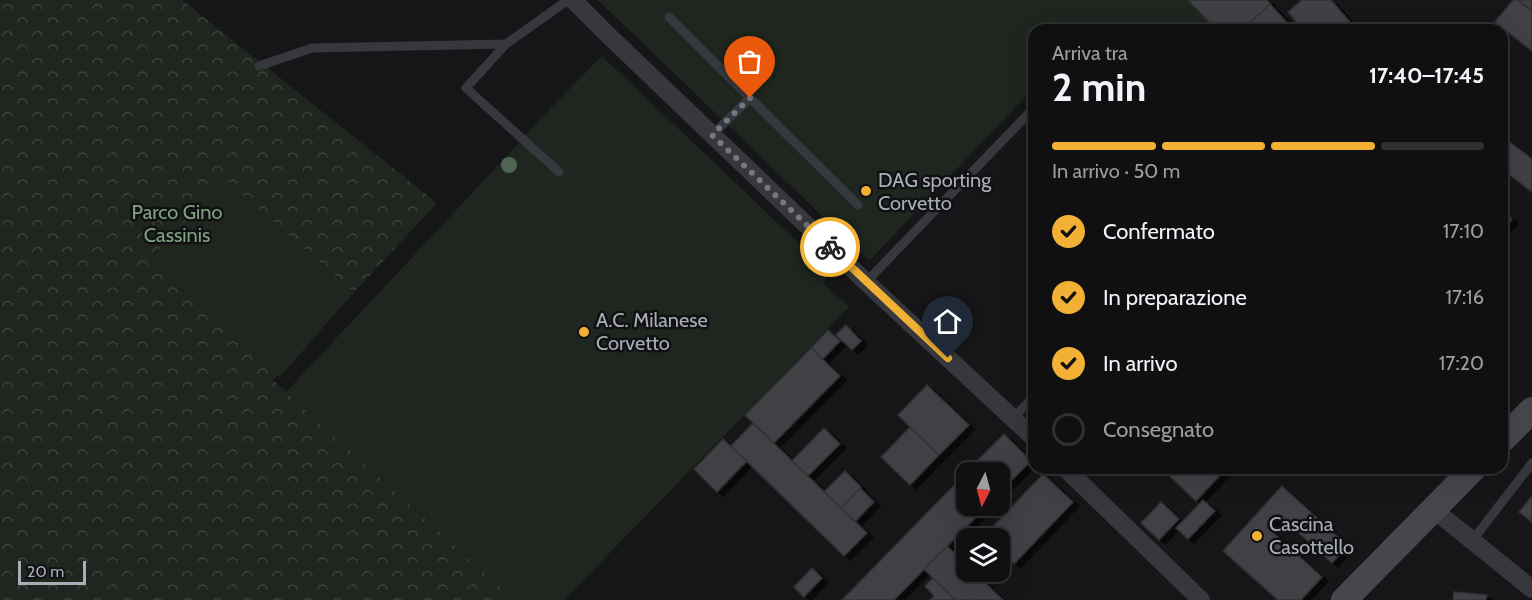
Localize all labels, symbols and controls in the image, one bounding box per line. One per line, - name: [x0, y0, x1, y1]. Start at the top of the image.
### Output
- pin: [724, 36, 775, 98]
- text: Arriva tra: [1052, 41, 1128, 65]
- icon: bag: [733, 45, 766, 78]
- text: 17:40–17:45: [1369, 62, 1484, 89]
- text: 2 min: [1052, 63, 1146, 111]
- text: In arrivo · 50 m: [1052, 159, 1180, 183]
- place label: DAG sporting Corvetto: [878, 168, 992, 215]
- marker: DAG sporting Corvetto: [859, 184, 873, 198]
- park label: Parco Gino Cassinis: [132, 200, 223, 247]
- icon: check: [1052, 215, 1085, 248]
- courier: [800, 217, 860, 277]
- text: Confermato: [1103, 218, 1215, 245]
- text: 17:10: [1443, 219, 1484, 243]
- icon: bike: [814, 231, 847, 264]
- icon: check: [1052, 281, 1085, 314]
- text: In preparazione: [1103, 284, 1247, 311]
- text: 17:16: [1445, 285, 1484, 309]
- pin: [922, 296, 973, 358]
- icon: home: [931, 305, 964, 338]
- place label: A.C. Milanese Corvetto: [596, 308, 708, 355]
- marker: A.C. Milanese Corvetto: [577, 325, 591, 339]
- icon: check: [1052, 347, 1085, 380]
- text: In arrivo: [1103, 350, 1178, 377]
- text: 17:20: [1439, 351, 1484, 375]
- text: Consegnato: [1103, 416, 1214, 443]
- north arrow: [956, 462, 1010, 516]
- map controls: [956, 462, 1010, 582]
- place label: Cascina Casottello: [1269, 512, 1354, 559]
- button: layers: [956, 528, 1010, 582]
- marker: Cascina Casottello: [1250, 529, 1264, 543]
- scale bar: [18, 558, 86, 586]
- text: 20 m: [27, 562, 64, 581]

